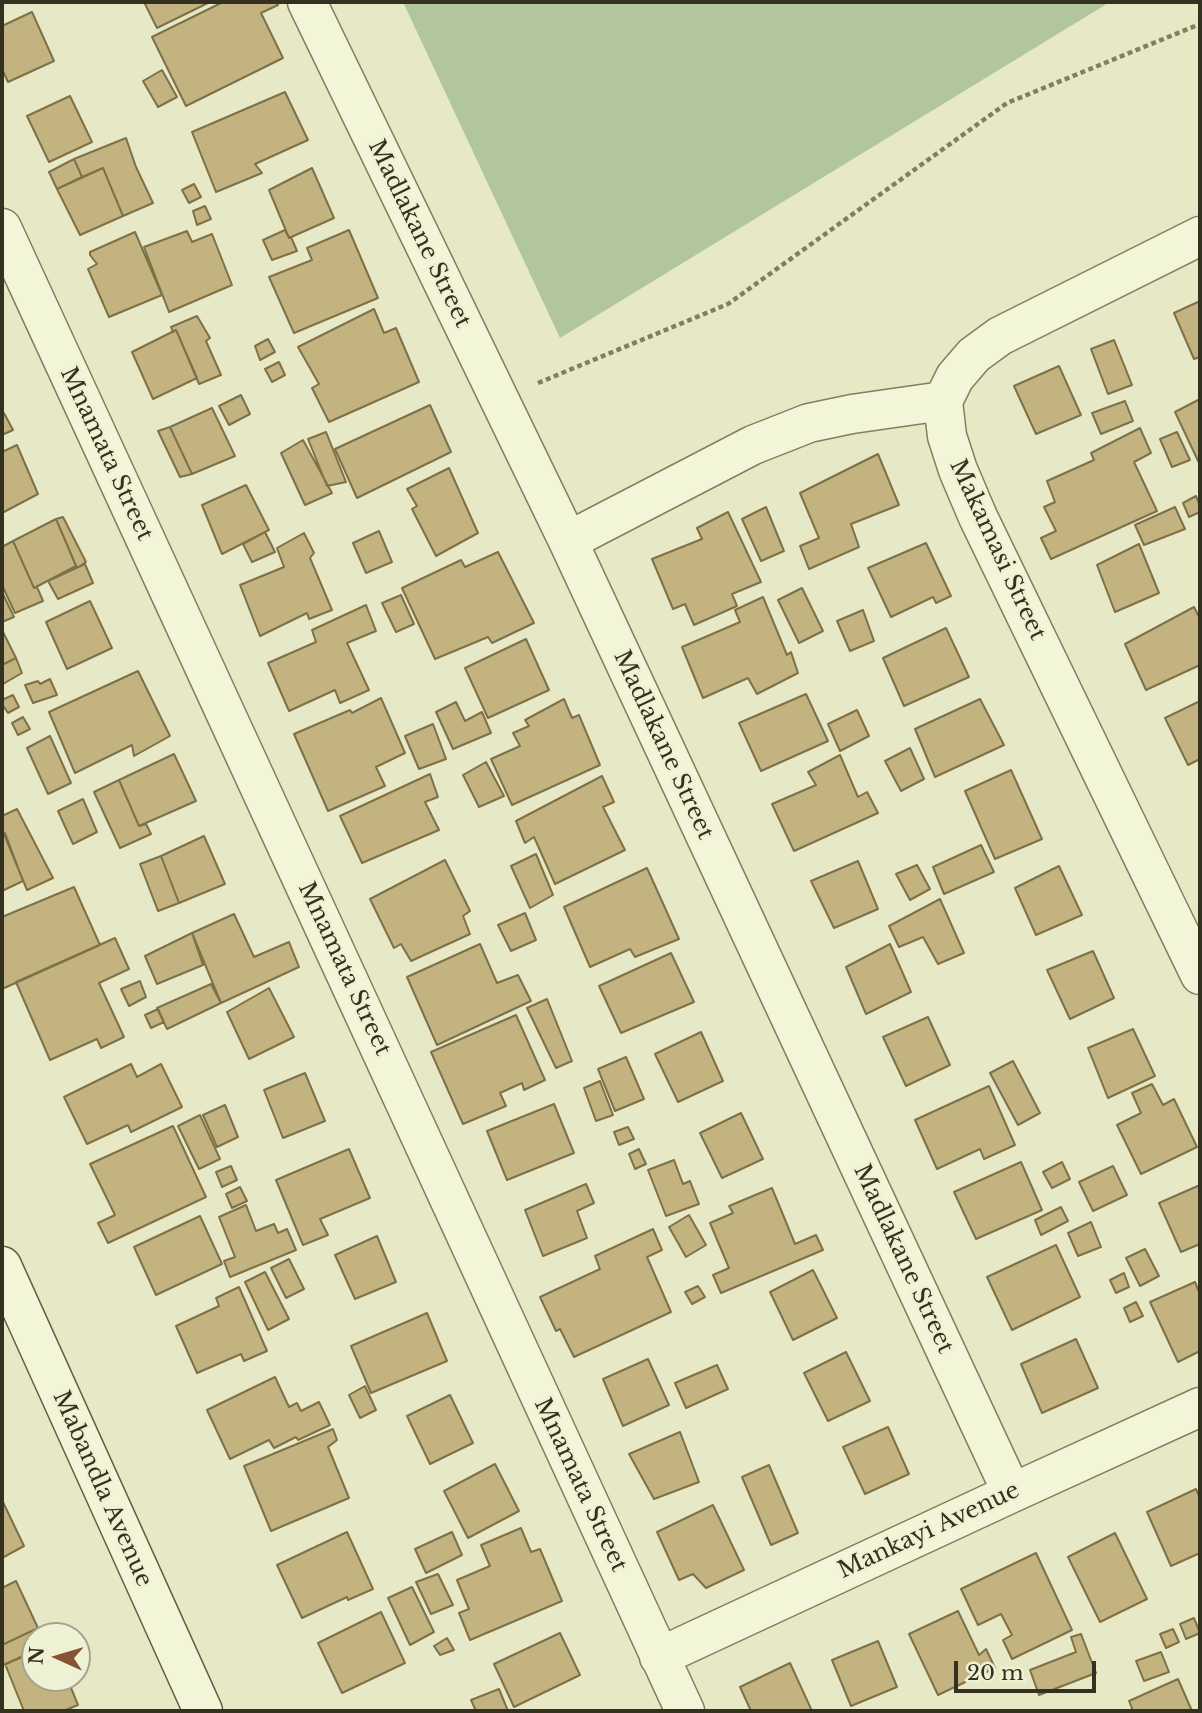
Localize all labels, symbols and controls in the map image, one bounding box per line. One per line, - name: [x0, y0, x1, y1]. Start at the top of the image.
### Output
- street label: Madlakane Street: [362, 136, 476, 332]
- street label: Mnamata Street: [54, 363, 158, 545]
- street label: Makamasi Street: [943, 455, 1051, 645]
- street label: Madlakane Street: [607, 646, 719, 844]
- street label: Mnamata Street: [292, 878, 396, 1060]
- street label: Madlakane Street: [847, 1160, 959, 1358]
- street label: Mabandla Avenue: [46, 1387, 158, 1591]
- street label: Mnamata Street: [528, 1394, 632, 1576]
- street label: Mankayi Avenue: [834, 1477, 1024, 1585]
- north arrow: [21, 1622, 91, 1692]
- text: N: [24, 1646, 49, 1665]
- scale bar: [957, 1646, 1099, 1690]
- text: 20 m: [967, 1660, 1024, 1686]

